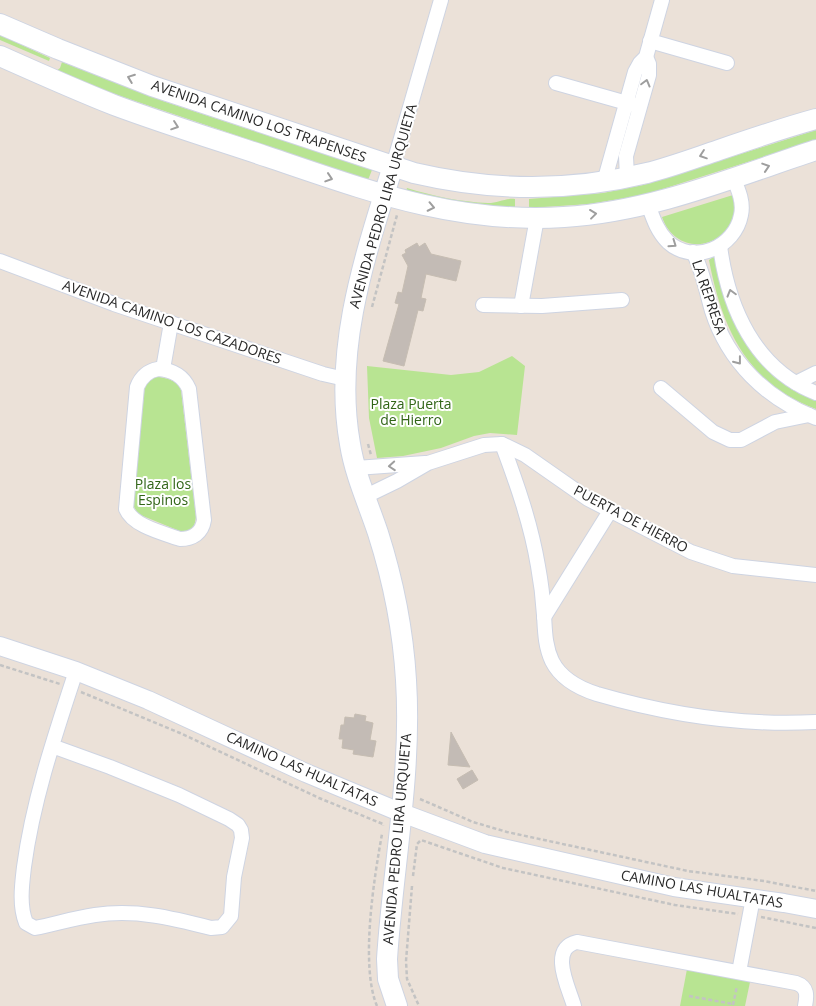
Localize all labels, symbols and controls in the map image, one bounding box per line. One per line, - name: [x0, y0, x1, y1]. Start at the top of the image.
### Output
- one-way arrow: [127, 74, 136, 84]
- street label: AVENIDA CAMINO LOS TRAPENSES: [149, 75, 369, 166]
- one-way arrow: [641, 80, 651, 88]
- street label: AVENIDA PEDRO LIRA URQUIETA: [344, 101, 421, 310]
- one-way arrow: [170, 120, 179, 130]
- one-way arrow: [699, 149, 708, 159]
- one-way arrow: [761, 162, 769, 172]
- one-way arrow: [325, 172, 333, 182]
- one-way arrow: [426, 202, 435, 212]
- one-way arrow: [589, 209, 597, 220]
- one-way arrow: [667, 238, 677, 247]
- street label: LA REPRESA: [688, 257, 731, 337]
- street label: AVENIDA CAMINO LOS CAZADORES: [60, 275, 284, 368]
- one-way arrow: [726, 290, 736, 298]
- one-way arrow: [732, 355, 740, 364]
- park label: Plaza Puerta de Hierro: [370, 394, 452, 429]
- one-way arrow: [388, 460, 396, 471]
- park label: Plaza los Espinos: [135, 474, 191, 509]
- street label: PUERTA DE HIERRO: [571, 480, 692, 557]
- street label: CAMINO LAS HUALTATAS: [223, 726, 381, 811]
- street label: AVENIDA PEDRO LIRA URQUIETA: [378, 732, 415, 945]
- street label: CAMINO LAS HUALTATAS: [620, 865, 785, 912]

